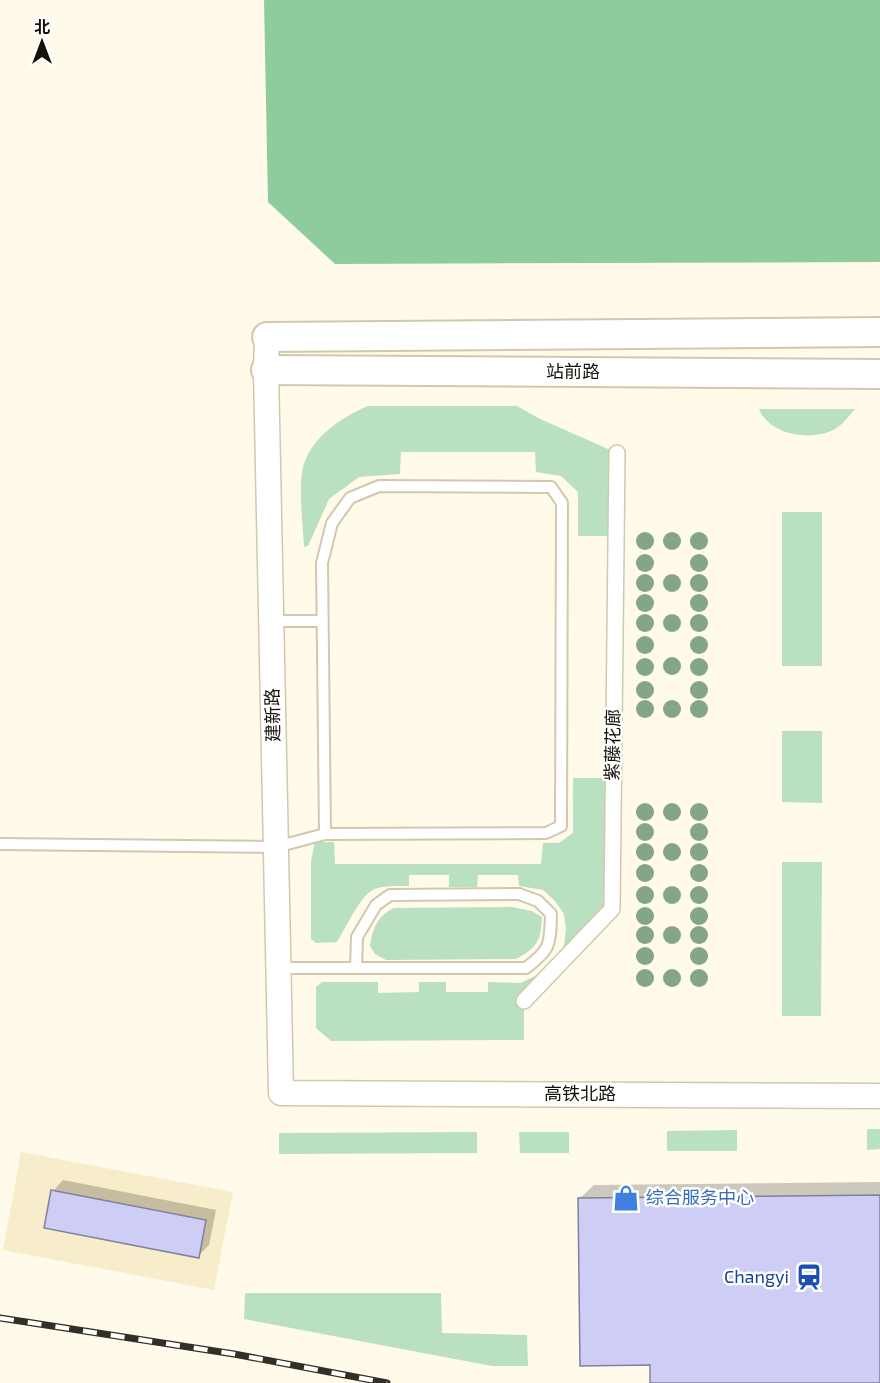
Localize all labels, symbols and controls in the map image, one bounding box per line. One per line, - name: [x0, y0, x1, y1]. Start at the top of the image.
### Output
- north arrow: [12, 12, 72, 72]
- text: 北: [34, 17, 50, 36]
- street label: 站前路: [546, 360, 600, 382]
- street label: 建新路: [261, 688, 283, 742]
- street label: 紫藤花廊: [600, 709, 624, 781]
- street label: 高铁北路: [544, 1082, 616, 1104]
- shop icon: 综合服务中心: [611, 1183, 641, 1213]
- place label: 综合服务中心: [646, 1186, 754, 1208]
- station icon: Changyi: [794, 1262, 824, 1292]
- place label: Changyi: [724, 1265, 789, 1287]

